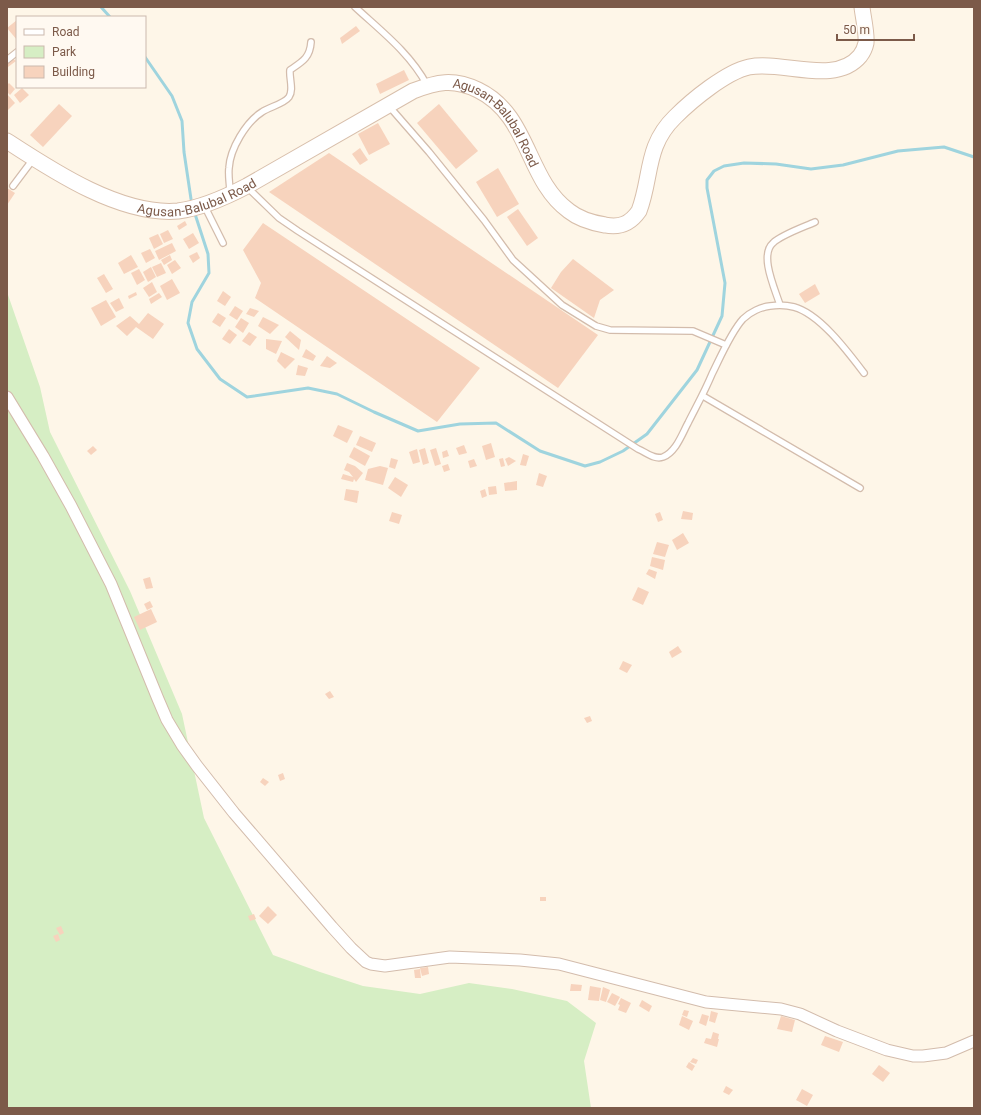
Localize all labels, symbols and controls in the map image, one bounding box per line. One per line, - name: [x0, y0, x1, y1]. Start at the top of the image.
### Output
- legend: [16, 16, 146, 88]
- scale bar: [837, 16, 914, 42]
- text: 50 m: [843, 23, 870, 37]
- text: Road: [52, 25, 80, 39]
- text: Park: [52, 45, 77, 59]
- text: Building: [52, 65, 95, 79]
- street label: Agusan-Balubal Road: [452, 76, 542, 170]
- street label: Agusan-Balubal Road: [136, 175, 259, 219]

